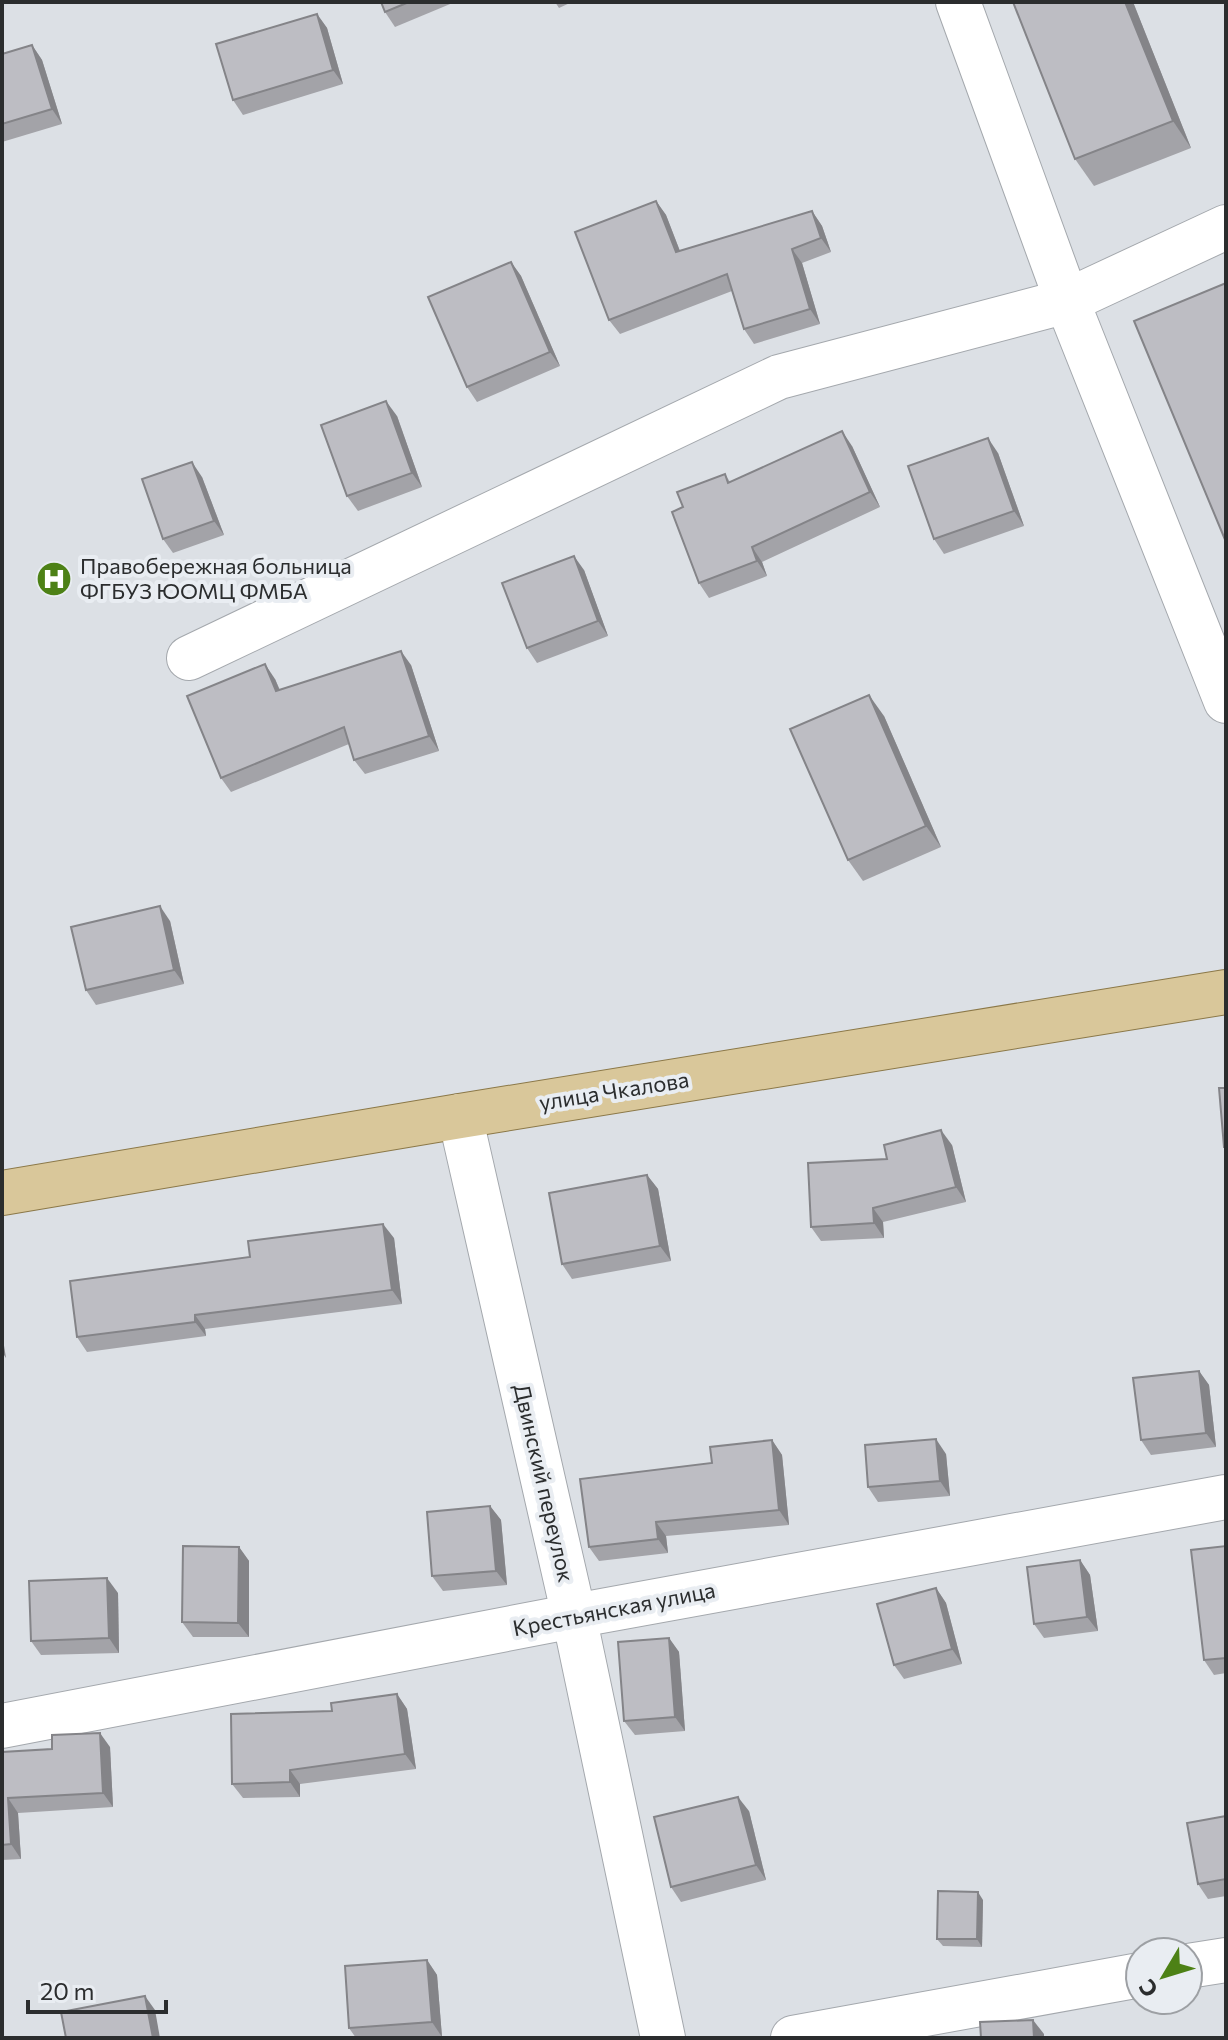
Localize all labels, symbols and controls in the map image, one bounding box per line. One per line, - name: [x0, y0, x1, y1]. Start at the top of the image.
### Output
- place label: Правобережная больница ФГБУЗ ЮОМЦ ФМБА: [80, 552, 352, 604]
- hospital icon: Правобережная больница ФГБУЗ ЮОМЦ ФМБА: [35, 560, 73, 598]
- street label: улица Чкалова: [537, 1065, 691, 1116]
- street label: Двинский переулок: [509, 1381, 580, 1585]
- street label: Крестьянская улица: [510, 1576, 718, 1641]
- north arrow: [1124, 1936, 1204, 2016]
- scale bar: [28, 1964, 166, 2014]
- text: С: [1133, 1974, 1163, 2003]
- text: 20 m: [40, 1976, 94, 2005]

